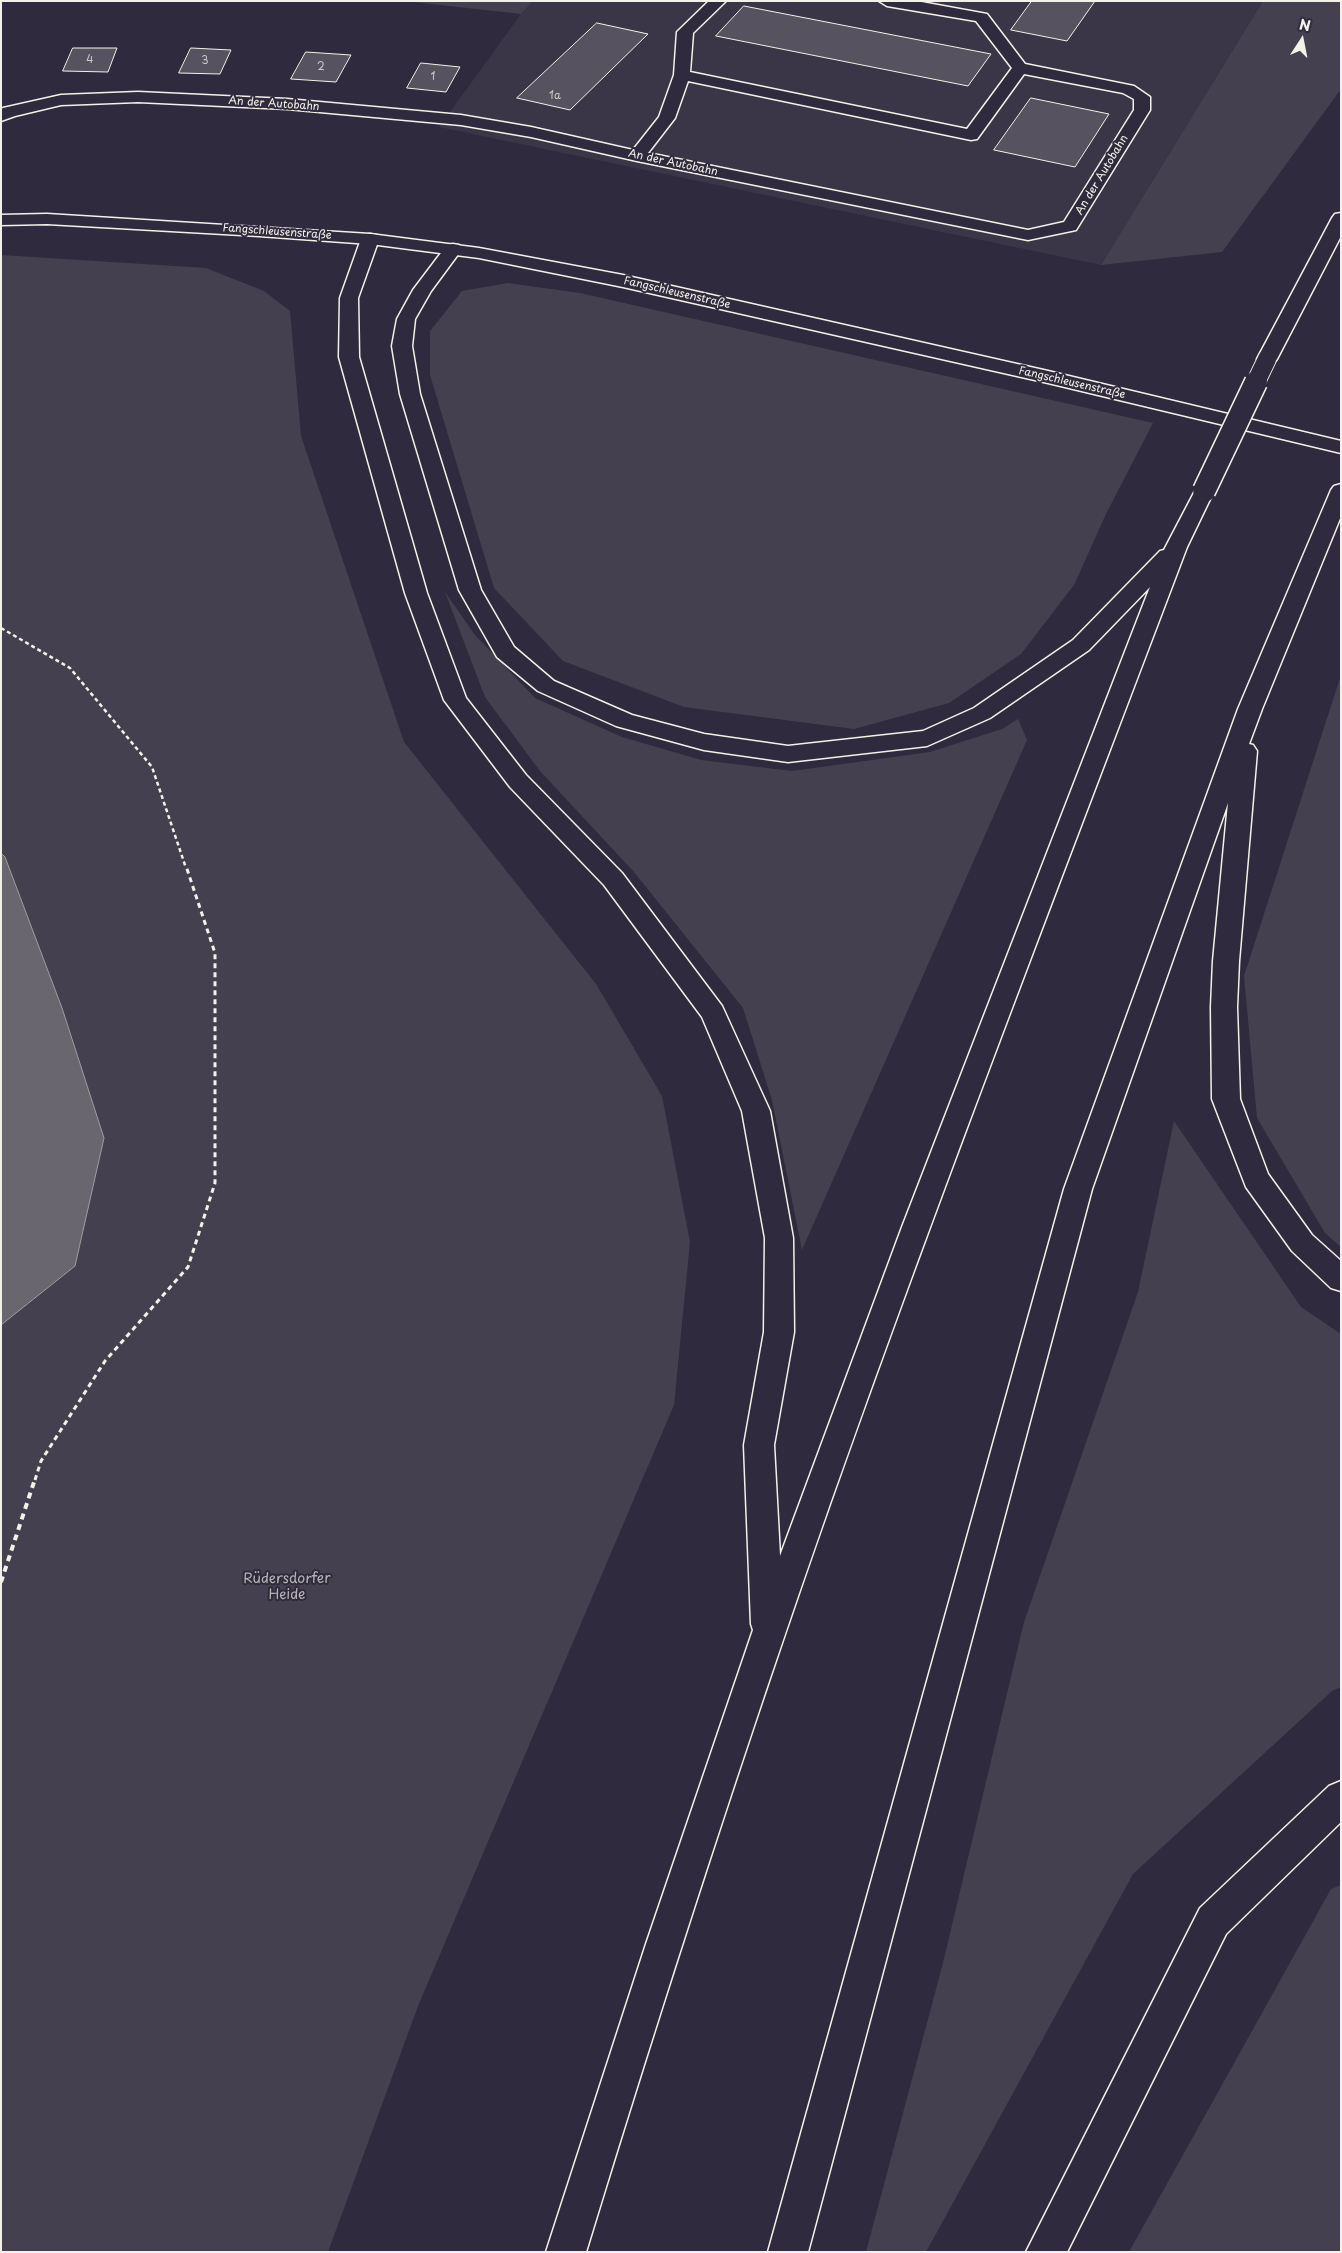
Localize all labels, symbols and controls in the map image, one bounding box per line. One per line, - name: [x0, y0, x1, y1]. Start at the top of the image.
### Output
- text: N: [1298, 13, 1312, 36]
- north arrow: [1277, 15, 1327, 65]
- house number: 4: [86, 53, 94, 67]
- house number: 3: [201, 54, 209, 68]
- house number: 2: [317, 60, 325, 74]
- house number: 1: [431, 70, 435, 84]
- house number: 1a: [549, 89, 561, 103]
- street label: An der Autobahn: [228, 94, 320, 114]
- street label: An der Autobahn: [1073, 133, 1131, 217]
- street label: An der Autobahn: [627, 147, 719, 179]
- street label: Fangschleusenstraße: [222, 222, 332, 242]
- street label: Fangschleusenstraße: [622, 274, 732, 312]
- street label: Fangschleusenstraße: [1017, 364, 1127, 402]
- park label: Rüdersdorfer Heide: [243, 1571, 331, 1604]

